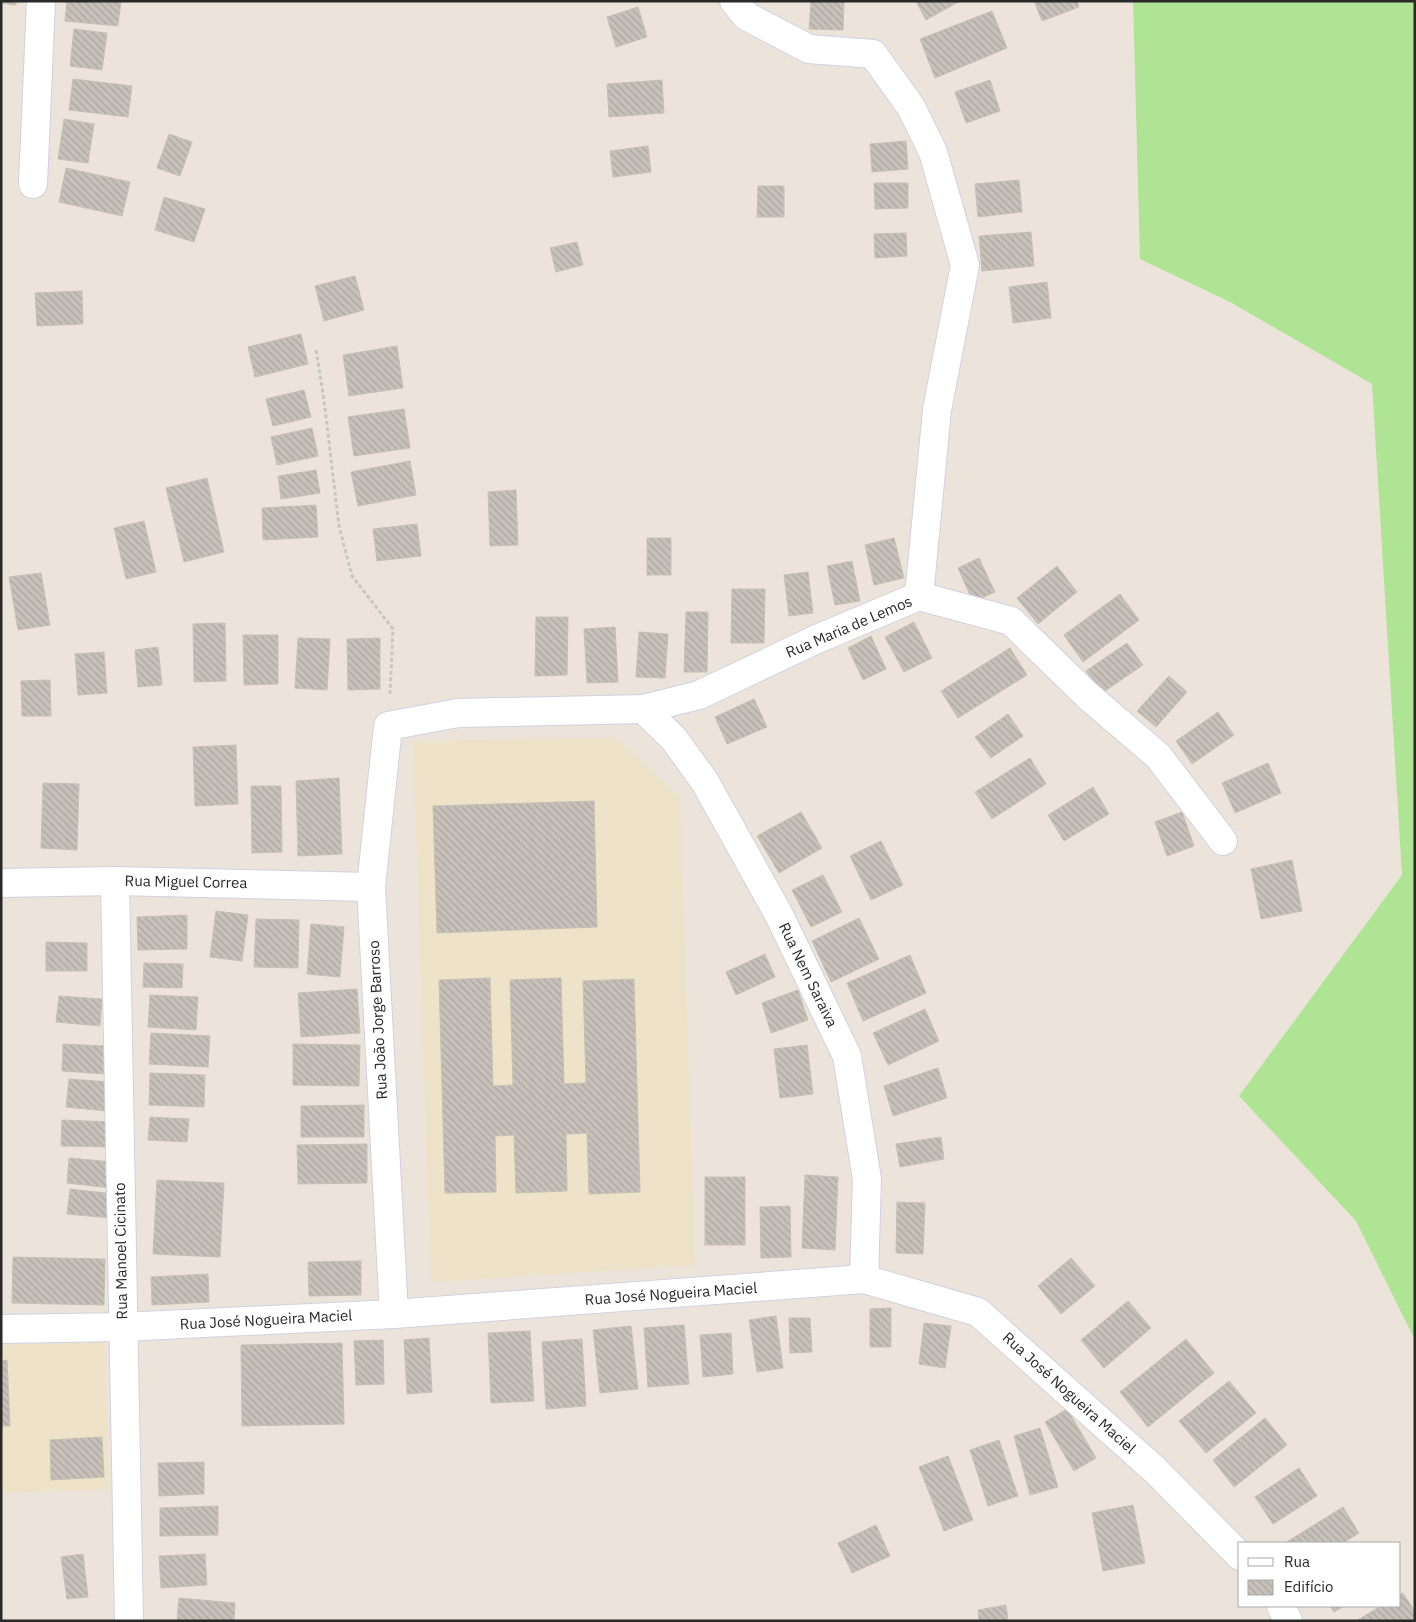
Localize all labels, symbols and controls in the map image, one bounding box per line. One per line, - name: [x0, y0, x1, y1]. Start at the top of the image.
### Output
- street label: Rua Maria de Lemos: [783, 591, 915, 662]
- street label: Rua Miguel Correa: [124, 871, 248, 892]
- street label: Rua Nem Saraiva: [775, 919, 842, 1030]
- street label: Rua João Jorge Barroso: [364, 940, 391, 1100]
- street label: Rua Manoel Cicinato: [110, 1182, 131, 1320]
- street label: Rua José Nogueira Maciel: [584, 1278, 758, 1309]
- street label: Rua José Nogueira Maciel: [179, 1305, 353, 1334]
- street label: Rua José Nogueira Maciel: [999, 1328, 1140, 1458]
- legend: [1238, 1542, 1401, 1607]
- text: Rua: [1284, 1552, 1310, 1571]
- text: Edifício: [1284, 1577, 1333, 1596]

